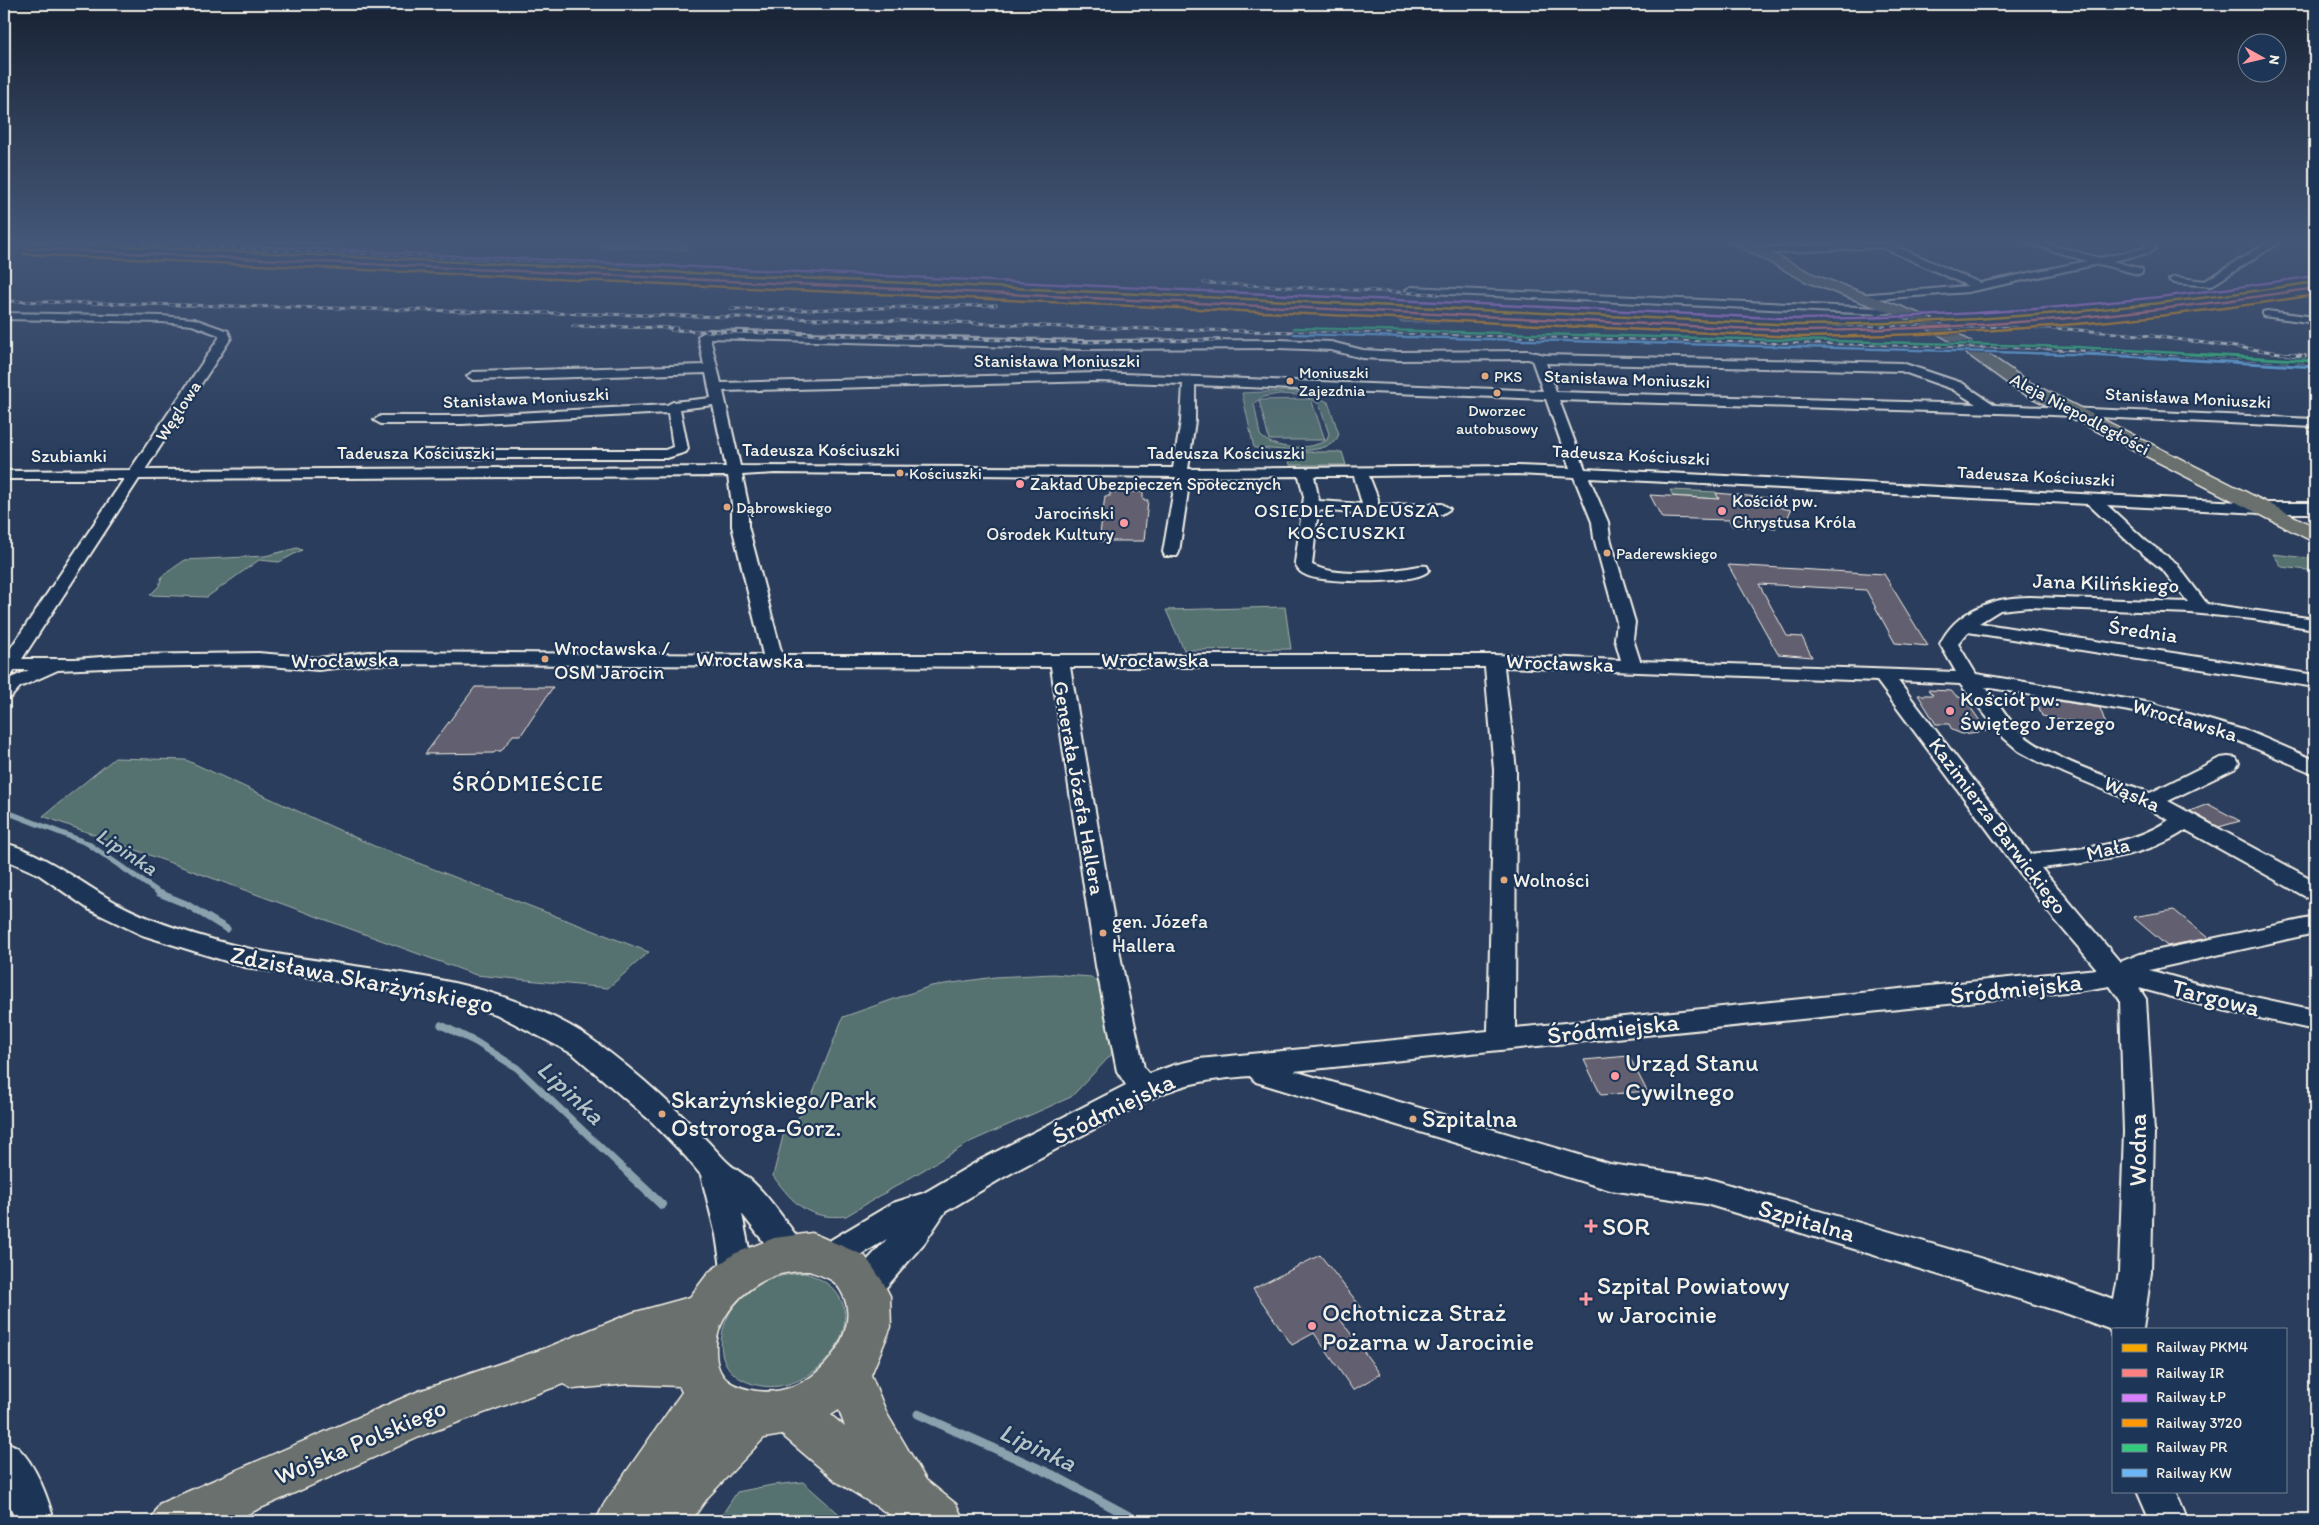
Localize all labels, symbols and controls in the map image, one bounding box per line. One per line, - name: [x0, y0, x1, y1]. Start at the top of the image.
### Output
- north arrow: [2236, 32, 2286, 82]
- text: N: [2265, 54, 2283, 66]
- street label: Stanisława Moniuszki: [974, 350, 1140, 372]
- place label: Moniuszki Zajezdnia: [1299, 363, 1369, 400]
- street label: Stanisława Moniuszki: [1544, 365, 1710, 393]
- place label: PKS: [1494, 367, 1522, 386]
- street label: Aleja Niepodległości: [2006, 368, 2154, 460]
- marker: PKS: [1480, 371, 1490, 381]
- street label: Węglowa: [150, 376, 206, 446]
- marker: Moniuszki Zajezdnia: [1285, 376, 1295, 386]
- street label: Stanisława Moniuszki: [442, 383, 610, 413]
- street label: Stanisława Moniuszki: [2104, 383, 2272, 413]
- marker: Dworzec autobusowy: [1492, 388, 1502, 398]
- place label: Dworzec autobusowy: [1456, 401, 1539, 438]
- street label: Tadeusza Kościuszki: [742, 439, 900, 461]
- street label: Tadeusza Kościuszki: [1552, 440, 1710, 470]
- street label: Tadeusza Kościuszki: [337, 442, 495, 464]
- street label: Tadeusza Kościuszki: [1147, 442, 1305, 464]
- street label: Szubianki: [31, 445, 107, 467]
- street label: Tadeusza Kościuszki: [1957, 461, 2115, 491]
- place label: Kościuszki: [909, 464, 982, 483]
- marker: Kościuszki: [895, 468, 905, 478]
- place label: Zakład Ubezpieczeń Społecznych: [1030, 473, 1281, 495]
- marker: Zakład Ubezpieczeń Społecznych: [1014, 478, 1026, 490]
- place label: Kościół pw. Chrystusa Króla: [1732, 490, 1857, 533]
- place label: Dąbrowskiego: [736, 498, 832, 517]
- district label: OSIEDLE TADEUSZA KOŚCIUSZKI: [1254, 499, 1440, 544]
- marker: Dąbrowskiego: [722, 502, 732, 512]
- place label: Jarociński Ośrodek Kultury: [986, 502, 1115, 545]
- marker: Kościół pw. Chrystusa Króla: [1716, 505, 1728, 517]
- marker: Jarociński Ośrodek Kultury: [1118, 517, 1130, 529]
- place label: Paderewskiego: [1616, 544, 1717, 563]
- marker: Paderewskiego: [1602, 548, 1612, 558]
- street label: Jana Kilińskiego: [2032, 567, 2180, 598]
- street label: Średnia: [2107, 613, 2179, 648]
- place label: Wrocławska / OSM Jarocin: [554, 636, 671, 684]
- street label: Wrocławska: [291, 646, 399, 673]
- street label: Wrocławska: [696, 646, 804, 673]
- street label: Wrocławska: [1101, 647, 1209, 672]
- street label: Wrocławska: [1506, 648, 1615, 677]
- marker: Wrocławska / OSM Jarocin: [540, 654, 550, 664]
- street label: Generała Józefa Hallera: [1048, 679, 1111, 897]
- place label: Kościół pw. Świętego Jerzego: [1960, 686, 2115, 735]
- street label: Wrocławska: [2130, 693, 2241, 746]
- marker: Kościół pw. Świętego Jerzego: [1944, 705, 1956, 717]
- street label: Kazimierza Barwickiego: [1924, 733, 2073, 919]
- district label: ŚRÓDMIEŚCIE: [452, 770, 604, 797]
- street label: Wąska: [2100, 770, 2164, 817]
- water label: Lipinka: [91, 821, 163, 882]
- street label: Mała: [2084, 831, 2132, 866]
- place label: Wolności: [1513, 868, 1590, 892]
- marker: Wolności: [1499, 875, 1509, 885]
- place label: gen. Józefa Hallera: [1112, 909, 1208, 957]
- marker: gen. Józefa Hallera: [1098, 928, 1108, 938]
- street label: Zdzisława Skarżyńskiego: [228, 939, 496, 1019]
- street label: Śródmiejska: [1948, 966, 2084, 1010]
- street label: Targowa: [2169, 972, 2263, 1022]
- street label: Śródmiejska: [1545, 1006, 1681, 1050]
- place label: Urząd Stanu Cywilnego: [1625, 1047, 1759, 1106]
- water label: Lipinka: [530, 1053, 612, 1132]
- street label: Śródmiejska: [1047, 1065, 1179, 1151]
- marker: Urząd Stanu Cywilnego: [1609, 1070, 1621, 1082]
- place label: Skarżyńskiego/Park Ostroroga-Gorz.: [671, 1085, 877, 1142]
- place label: Szpitalna: [1422, 1104, 1518, 1133]
- marker: Skarżyńskiego/Park Ostroroga-Gorz.: [657, 1109, 667, 1119]
- marker: Szpitalna: [1408, 1114, 1418, 1124]
- street label: Wodna: [2122, 1114, 2152, 1186]
- street label: Szpitalna: [1755, 1192, 1859, 1248]
- place label: SOR: [1602, 1211, 1650, 1241]
- marker: SOR: [1584, 1219, 1598, 1233]
- place label: Szpital Powiatowy w Jarocinie: [1597, 1270, 1790, 1329]
- marker: Szpital Powiatowy w Jarocinie: [1579, 1292, 1593, 1306]
- place label: Ochotnicza Straż Pożarna w Jarocinie: [1322, 1297, 1534, 1356]
- marker: Ochotnicza Straż Pożarna w Jarocinie: [1306, 1320, 1318, 1332]
- legend: [2112, 1328, 2286, 1492]
- text: Railway PKM4: [2156, 1338, 2248, 1356]
- text: Railway IR: [2156, 1364, 2224, 1382]
- text: Railway ŁP: [2156, 1388, 2226, 1406]
- street label: Wojska Polskiego: [270, 1391, 450, 1491]
- text: Railway 3720: [2156, 1414, 2242, 1432]
- water label: Lipinka: [995, 1415, 1082, 1479]
- text: Railway PR: [2156, 1438, 2228, 1456]
- text: Railway KW: [2156, 1464, 2232, 1482]

